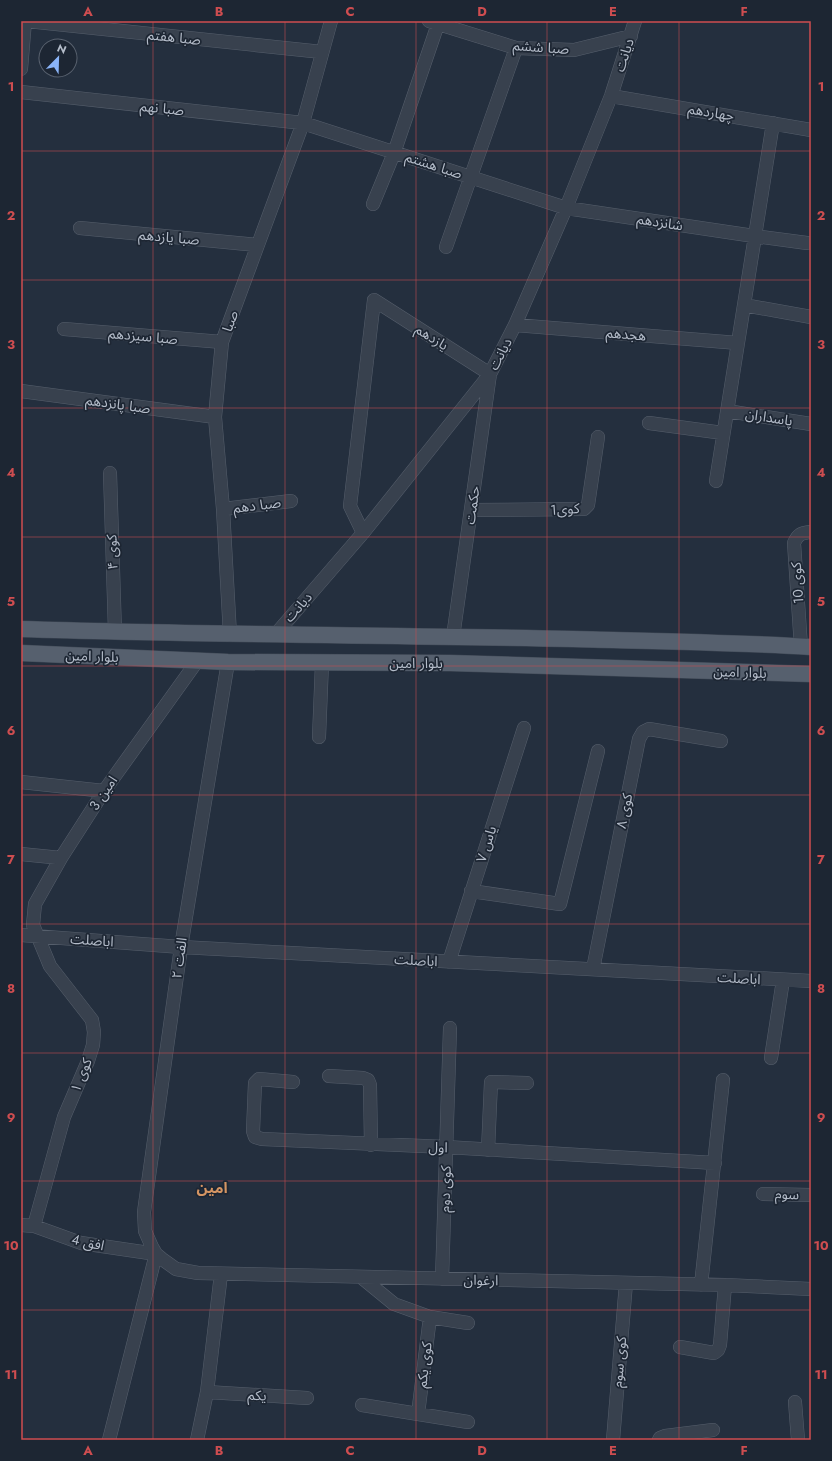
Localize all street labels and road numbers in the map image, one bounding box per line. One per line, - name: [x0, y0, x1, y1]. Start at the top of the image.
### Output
- street label: صبا هفتم: [146, 24, 202, 51]
- street label: صبا ششم: [512, 35, 570, 60]
- street label: دیانت: [609, 35, 639, 74]
- street label: صبا نهم: [139, 96, 186, 121]
- street label: چهاردهم: [686, 98, 736, 127]
- street label: صبا هشتم: [403, 146, 465, 185]
- street label: شانزدهم: [635, 208, 685, 237]
- street label: صبا یازدهم: [138, 224, 201, 251]
- street label: صبا: [217, 307, 243, 335]
- street label: یازدهم: [411, 319, 452, 356]
- street label: هجدهم: [605, 322, 647, 347]
- street label: صبا سیزدهم: [107, 323, 179, 350]
- street label: دیانت: [483, 334, 517, 374]
- street label: صبا پانزدهم: [84, 390, 152, 419]
- street label: پاسداران: [744, 403, 794, 431]
- street label: حکمت: [459, 484, 485, 526]
- street label: صبا دهم: [232, 492, 283, 519]
- street label: کوی1: [550, 498, 581, 520]
- street label: کوی ۴: [101, 534, 123, 570]
- street label: کوی 10: [786, 561, 808, 605]
- street label: دیانت: [279, 587, 317, 626]
- street label: بلوار امین: [65, 645, 119, 667]
- street label: بلوار امین: [389, 653, 443, 673]
- street label: بلوار امین: [713, 661, 767, 683]
- street label: امین 3: [84, 772, 122, 814]
- street label: کوی ۸: [611, 792, 637, 830]
- street label: یاس ۷: [471, 823, 501, 865]
- street label: اباصلت: [70, 929, 114, 951]
- street label: الفت ۲: [166, 936, 192, 980]
- street label: اباصلت: [394, 949, 438, 971]
- street label: اباصلت: [717, 967, 761, 989]
- street label: کوی ۱: [65, 1055, 97, 1095]
- street label: اول: [428, 1137, 448, 1157]
- street label: کوی دوم: [434, 1165, 457, 1213]
- street label: سوم: [774, 1184, 800, 1205]
- street label: افق 4: [70, 1229, 106, 1255]
- street label: ارغوان: [463, 1270, 499, 1290]
- street label: کوی سوم: [607, 1335, 632, 1389]
- street label: کوی یکم: [411, 1341, 438, 1389]
- street label: یکم: [247, 1385, 267, 1406]

